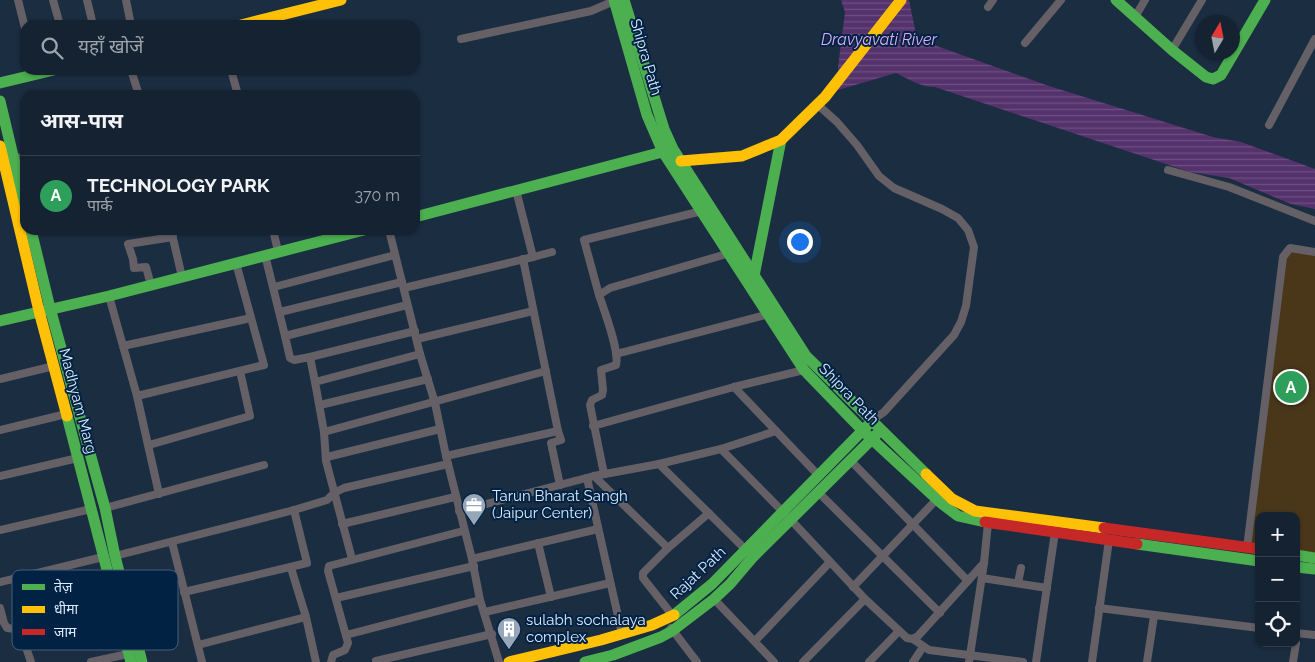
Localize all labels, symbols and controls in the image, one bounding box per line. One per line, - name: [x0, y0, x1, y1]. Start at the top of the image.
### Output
- north arrow: [1195, 15, 1240, 60]
- street label: Shipra Path: [626, 17, 666, 97]
- search box: [20, 20, 420, 75]
- water label: Dravyavati River: [821, 30, 937, 49]
- icon: search: [38, 34, 66, 62]
- text: यहाँ खोजें: [78, 35, 143, 57]
- text: आस-पास: [40, 108, 123, 133]
- text: TECHNOLOGY PARK: [87, 174, 270, 196]
- text: A: [51, 186, 61, 205]
- text: 370 m: [354, 186, 400, 205]
- text: पार्क: [87, 196, 113, 215]
- your location: [787, 229, 813, 255]
- street label: Madhyam Marg: [55, 346, 101, 456]
- street label: Shipra Path: [815, 359, 883, 429]
- pin: A: [1275, 368, 1307, 406]
- place label: Tarun Bharat Sangh (Jaipur Center): [492, 487, 628, 522]
- office icon: Tarun Bharat Sangh (Jaipur Center): [461, 492, 487, 526]
- map controls: [1255, 512, 1300, 647]
- button: +: [1255, 512, 1300, 557]
- street label: Rajat Path: [667, 543, 729, 603]
- button: −: [1255, 557, 1300, 602]
- legend: [12, 570, 178, 650]
- text: तेज़: [54, 578, 73, 595]
- text: धीमा: [54, 601, 79, 617]
- button: locate: [1255, 602, 1300, 647]
- place label: sulabh sochalaya complex: [526, 611, 646, 646]
- building icon: sulabh sochalaya complex: [496, 616, 522, 650]
- text: जाम: [54, 624, 77, 640]

